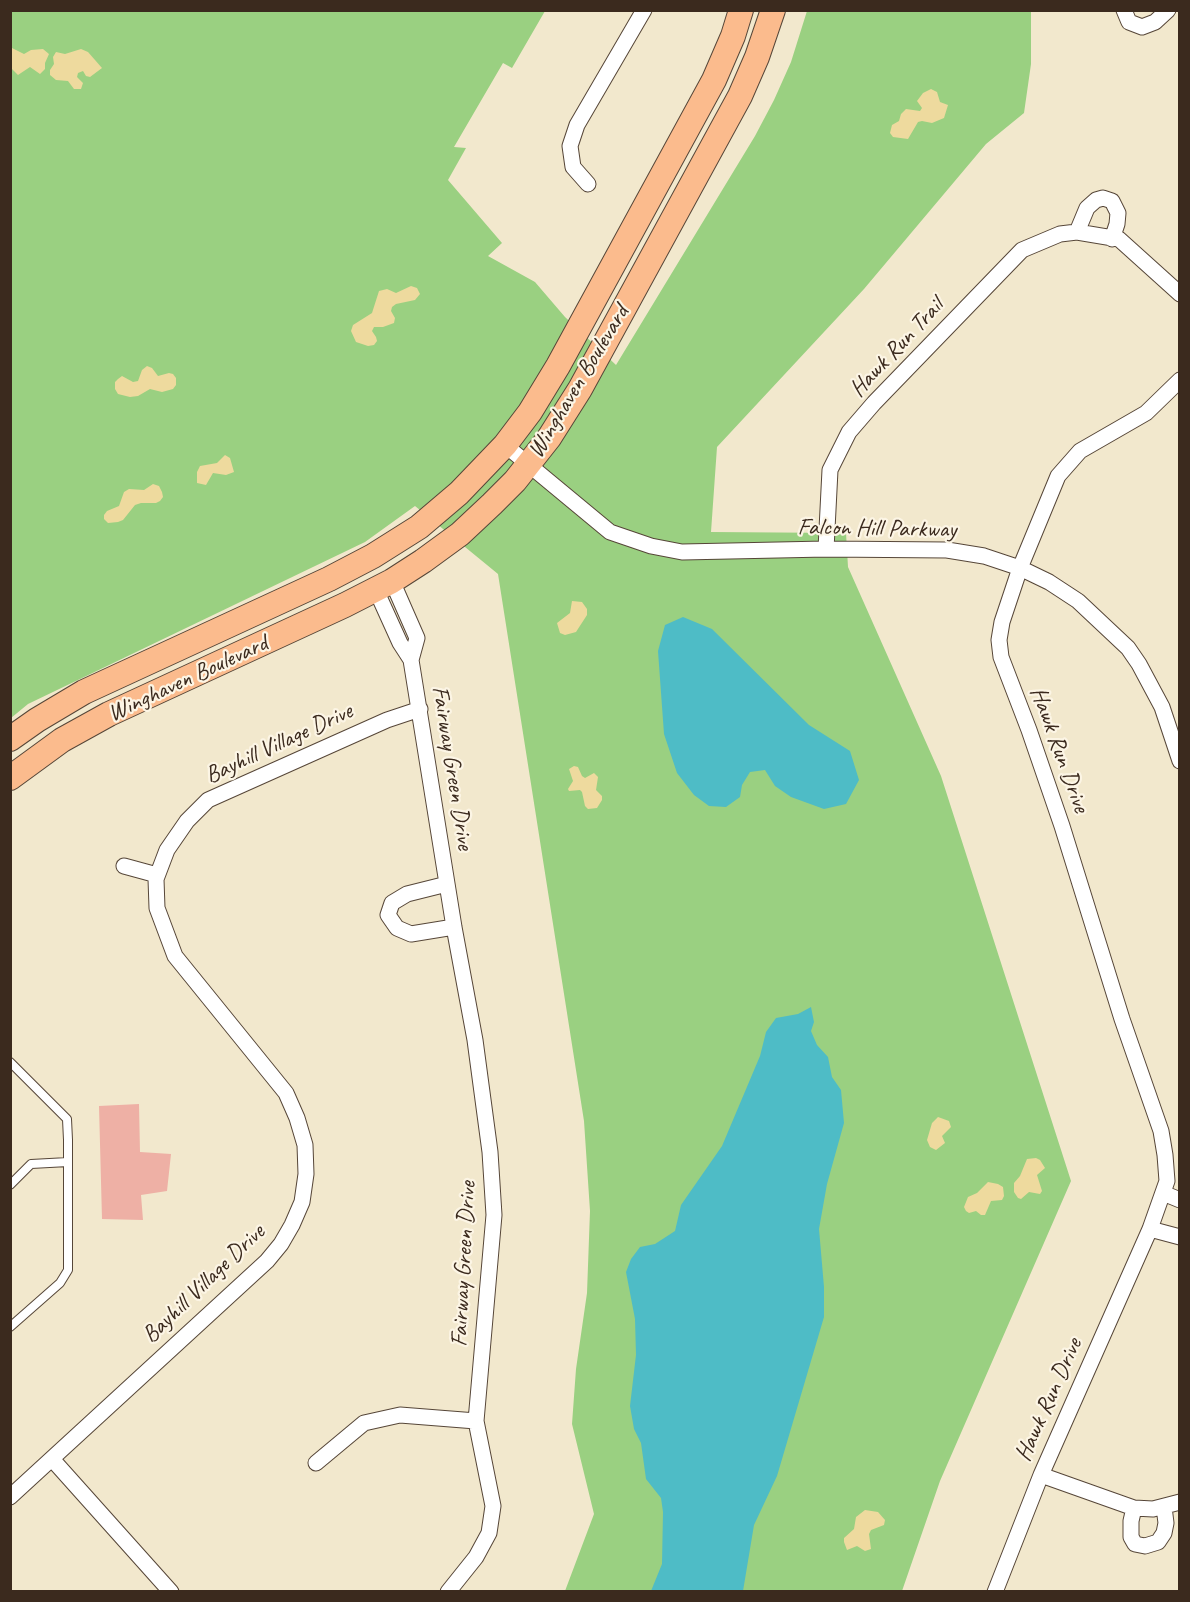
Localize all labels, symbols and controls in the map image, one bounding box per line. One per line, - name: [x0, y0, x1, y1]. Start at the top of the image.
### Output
- street label: Hawk Run Trail: [844, 292, 950, 404]
- street label: Winghaven Boulevard: [522, 300, 636, 464]
- street label: Falcon Hill Parkway: [797, 513, 957, 545]
- street label: Winghaven Boulevard: [104, 629, 272, 729]
- street label: Hawk Run Drive: [1023, 683, 1095, 817]
- street label: Fairway Green Drive: [425, 684, 479, 852]
- street label: Bayhill Village Drive: [201, 697, 357, 791]
- street label: Fairway Green Drive: [445, 1181, 483, 1347]
- street label: Bayhill Village Drive: [137, 1218, 271, 1350]
- street label: Hawk Run Drive: [1009, 1334, 1089, 1466]

